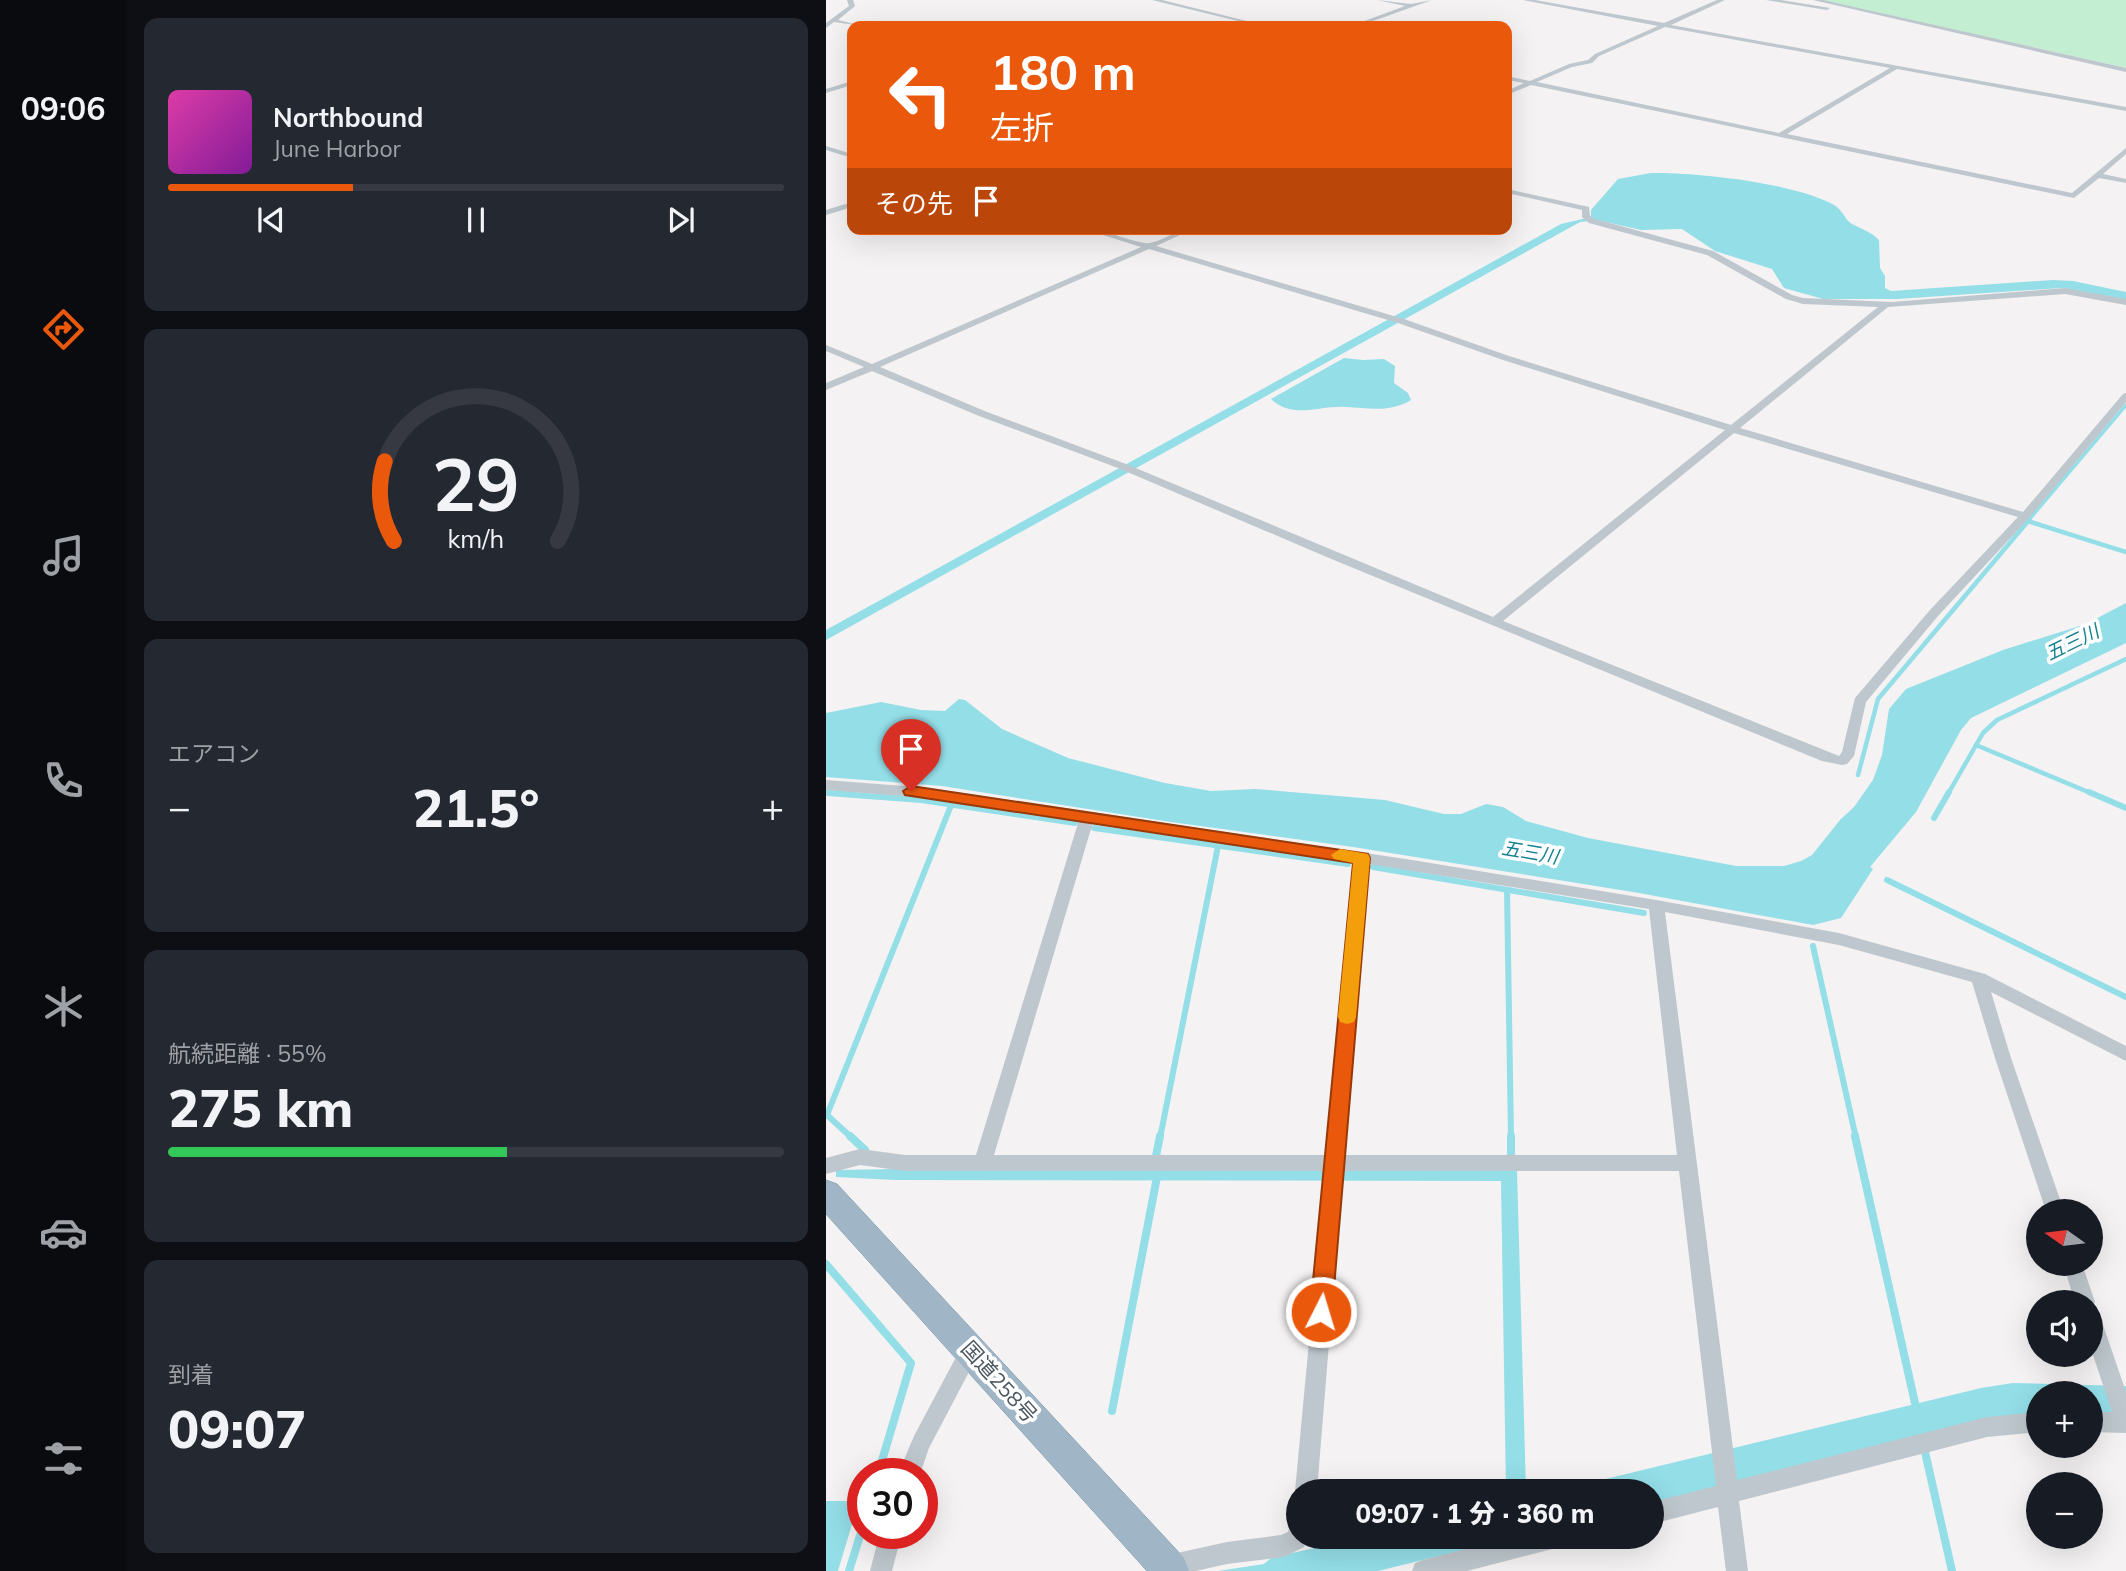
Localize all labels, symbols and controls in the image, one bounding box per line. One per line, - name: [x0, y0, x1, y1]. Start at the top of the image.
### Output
- text: 180 m: [990, 41, 1136, 102]
- icon: left: [875, 49, 966, 140]
- text: 09:06: [21, 88, 105, 128]
- text: Northbound: [273, 101, 423, 134]
- text: 左折: [990, 107, 1054, 147]
- text: June Harbor: [273, 134, 401, 163]
- icon: arrive: [967, 182, 1005, 220]
- text: その先: [875, 187, 953, 220]
- icon: previous: [252, 201, 290, 239]
- icon: pause: [457, 201, 495, 239]
- icon: next: [662, 201, 700, 239]
- icon: directions: [39, 305, 88, 354]
- text: 29: [432, 438, 520, 529]
- text: km/h: [448, 523, 504, 554]
- icon: music: [39, 531, 88, 580]
- water label: 五三川: [2041, 618, 2105, 665]
- pin: [881, 719, 941, 791]
- icon: arrive: [892, 730, 930, 768]
- text: エアコン: [168, 739, 260, 768]
- icon: phone: [39, 756, 88, 805]
- text: 21.5°: [412, 775, 540, 840]
- text: −: [168, 783, 191, 831]
- text: +: [761, 783, 784, 831]
- water label: 五三川: [1500, 835, 1562, 869]
- icon: climate: [39, 982, 88, 1031]
- text: 航続距離 · 55%: [168, 1039, 326, 1068]
- text: 275 km: [168, 1075, 353, 1140]
- north arrow: [2026, 1199, 2104, 1276]
- map controls: [2026, 1199, 2103, 1549]
- icon: car: [39, 1208, 88, 1257]
- position arrow: [1284, 1275, 1358, 1349]
- button: sound: [2026, 1290, 2103, 1367]
- street label: 国道258号: [956, 1335, 1043, 1427]
- text: 到着: [168, 1360, 214, 1389]
- button: +: [2026, 1381, 2103, 1458]
- text: 09:07: [168, 1396, 306, 1461]
- icon: filters: [39, 1434, 88, 1483]
- speed limit sign: 30: [847, 1458, 938, 1549]
- button: −: [2026, 1472, 2103, 1549]
- text: 09:07 · 1 分 · 360 m: [1356, 1497, 1594, 1530]

